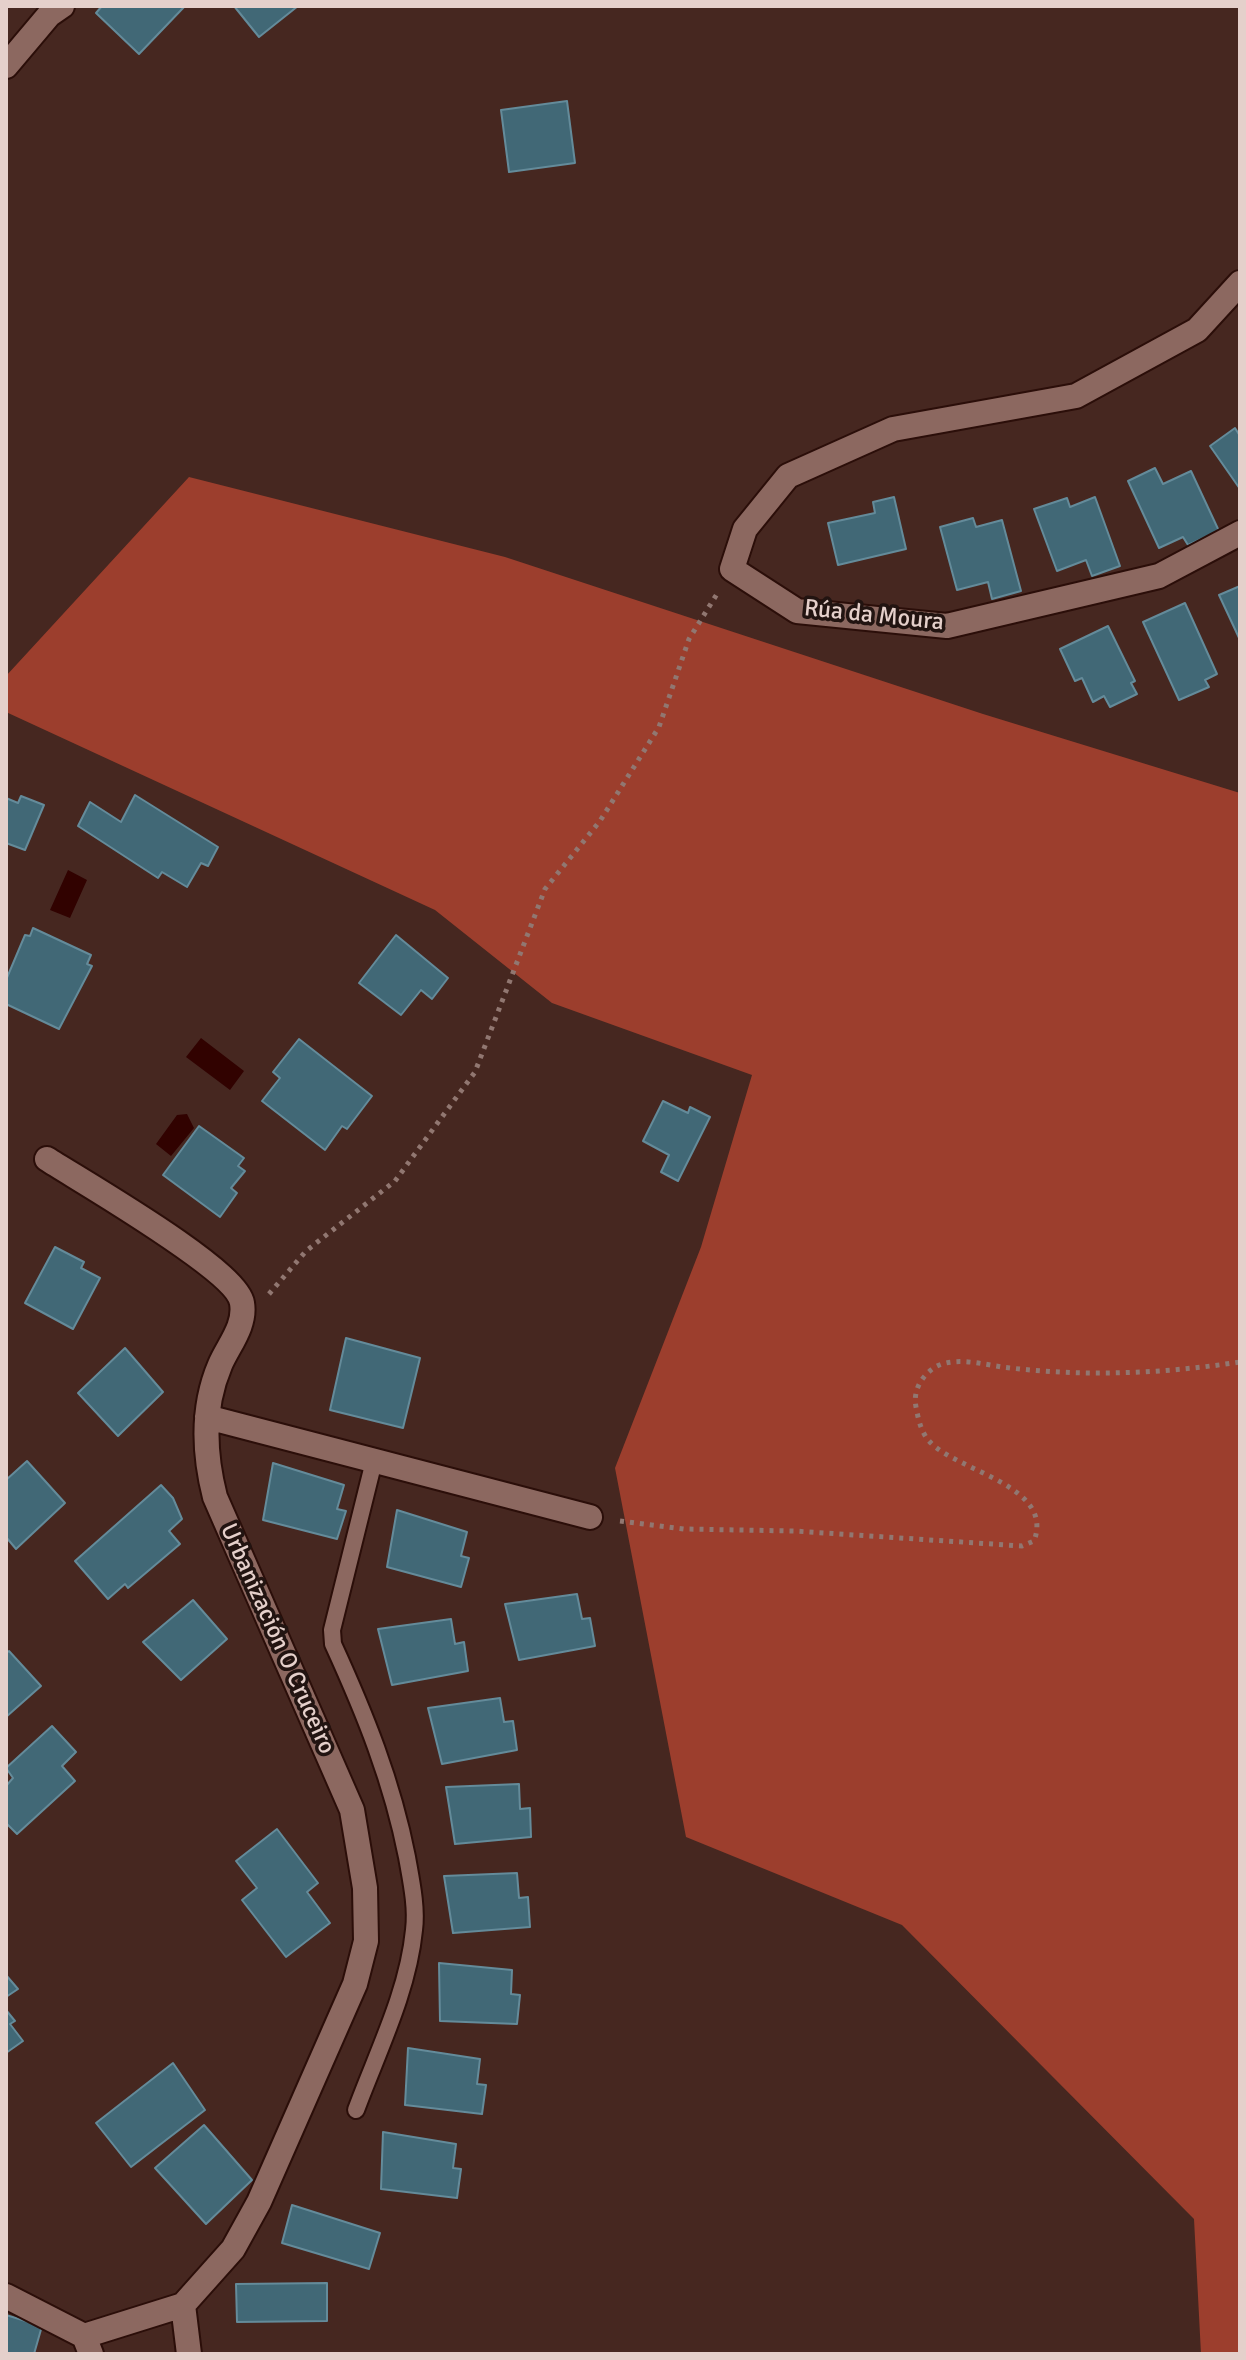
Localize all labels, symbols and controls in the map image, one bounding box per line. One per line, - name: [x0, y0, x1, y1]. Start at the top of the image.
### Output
- street label: Rúa da Moura: [803, 594, 945, 638]
- street label: Urbanización O Cruceiro: [213, 1519, 341, 1759]

